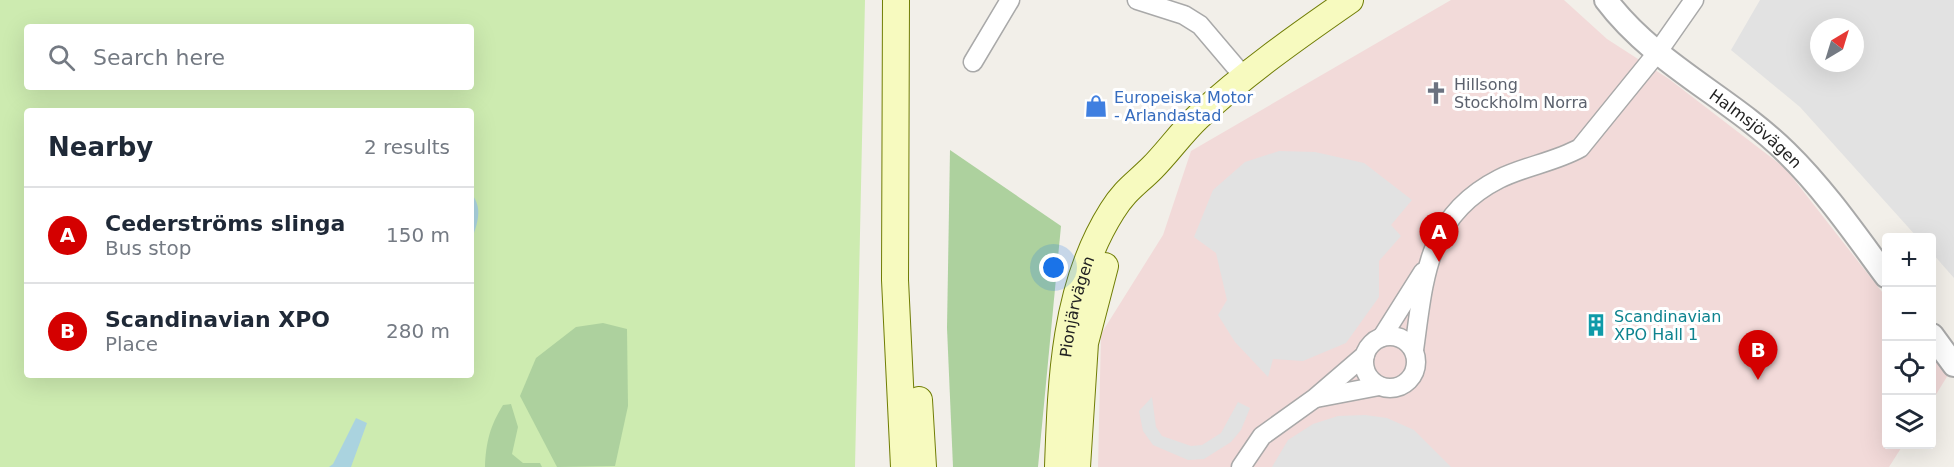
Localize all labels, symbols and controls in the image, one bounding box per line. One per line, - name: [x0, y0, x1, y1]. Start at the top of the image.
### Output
- north arrow: [1810, 18, 1864, 72]
- search box: [24, 24, 474, 90]
- icon: search: [45, 41, 78, 74]
- text: Search here: [93, 45, 225, 70]
- place label: Hillsong Stockholm Norra: [1454, 75, 1588, 112]
- church icon: Hillsong Stockholm Norra: [1423, 80, 1449, 106]
- street label: Halmsjövägen: [1706, 85, 1806, 172]
- place label: Europeiska Motor - Arlandastad: [1114, 88, 1254, 125]
- shop icon: Europeiska Motor - Arlandastad: [1083, 93, 1109, 119]
- text: Nearby: [48, 132, 153, 162]
- text: 2 results: [364, 135, 450, 159]
- text: Cederströms slinga: [105, 211, 345, 236]
- pin: A: [1420, 212, 1458, 262]
- text: A: [60, 223, 75, 247]
- text: 150 m: [386, 223, 450, 247]
- map controls: [1882, 233, 1936, 449]
- button: +: [1882, 233, 1936, 287]
- text: Bus stop: [105, 236, 191, 260]
- your location: [1039, 253, 1068, 282]
- street label: Pionjärvägen: [1056, 253, 1098, 358]
- button: −: [1882, 287, 1936, 341]
- text: Scandinavian XPO: [105, 307, 330, 332]
- place label: Scandinavian XPO Hall 1: [1614, 307, 1721, 344]
- building icon: Scandinavian XPO Hall 1: [1583, 312, 1609, 338]
- text: B: [60, 319, 75, 343]
- text: 280 m: [386, 319, 450, 343]
- pin: B: [1738, 330, 1778, 380]
- text: Place: [105, 332, 158, 356]
- button: locate: [1882, 341, 1936, 395]
- button: layers: [1882, 395, 1936, 449]

